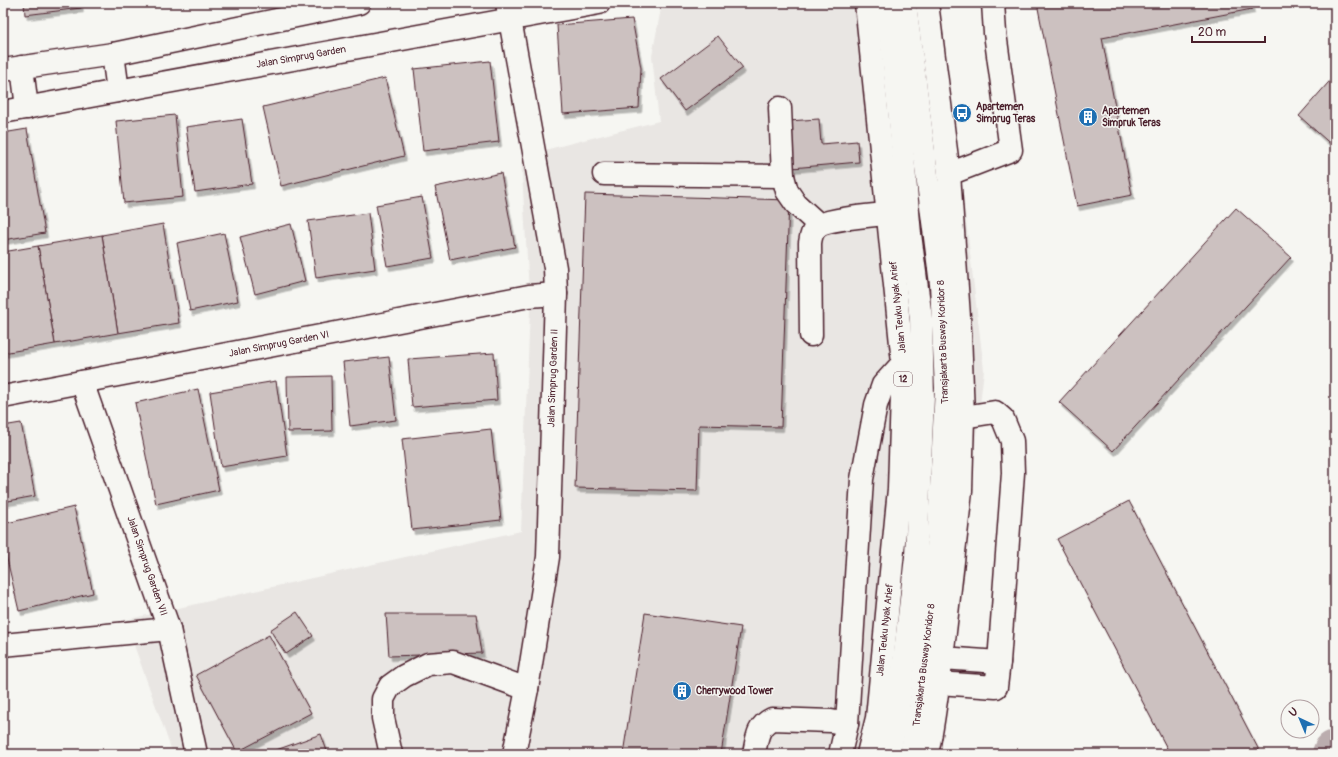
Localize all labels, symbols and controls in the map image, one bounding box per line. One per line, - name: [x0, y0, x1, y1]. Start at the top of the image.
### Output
- scale bar: [1192, 18, 1265, 44]
- text: 20 m: [1198, 25, 1227, 40]
- street label: Jalan Simprug Garden: [255, 43, 347, 71]
- place label: Apartemen Simprug Teras: [976, 101, 1036, 125]
- bus stop icon: Apartemen Simprug Teras: [951, 102, 973, 124]
- place label: Apartemen Simpruk Teras: [1102, 105, 1161, 129]
- building icon: Apartemen Simpruk Teras: [1077, 106, 1099, 128]
- street label: Jalan Teuku Nyak Arief: [887, 260, 909, 354]
- street label: Transjakarta Busway Koridor 8: [935, 280, 951, 404]
- street label: Jalan Simprug Garden VI: [228, 328, 330, 360]
- street label: Jalan Simprug Garden II: [545, 329, 561, 427]
- road number: 12: [894, 372, 912, 386]
- street label: Jalan Simprug Garden VII: [124, 515, 170, 617]
- street label: Jalan Teuku Nyak Arief: [874, 583, 896, 677]
- street label: Transjakarta Busway Koridor 8: [910, 603, 938, 727]
- building icon: Cherrywood Tower: [671, 680, 693, 702]
- place label: Cherrywood Tower: [696, 685, 774, 697]
- north arrow: [1280, 699, 1320, 739]
- text: U: [1286, 705, 1301, 719]

